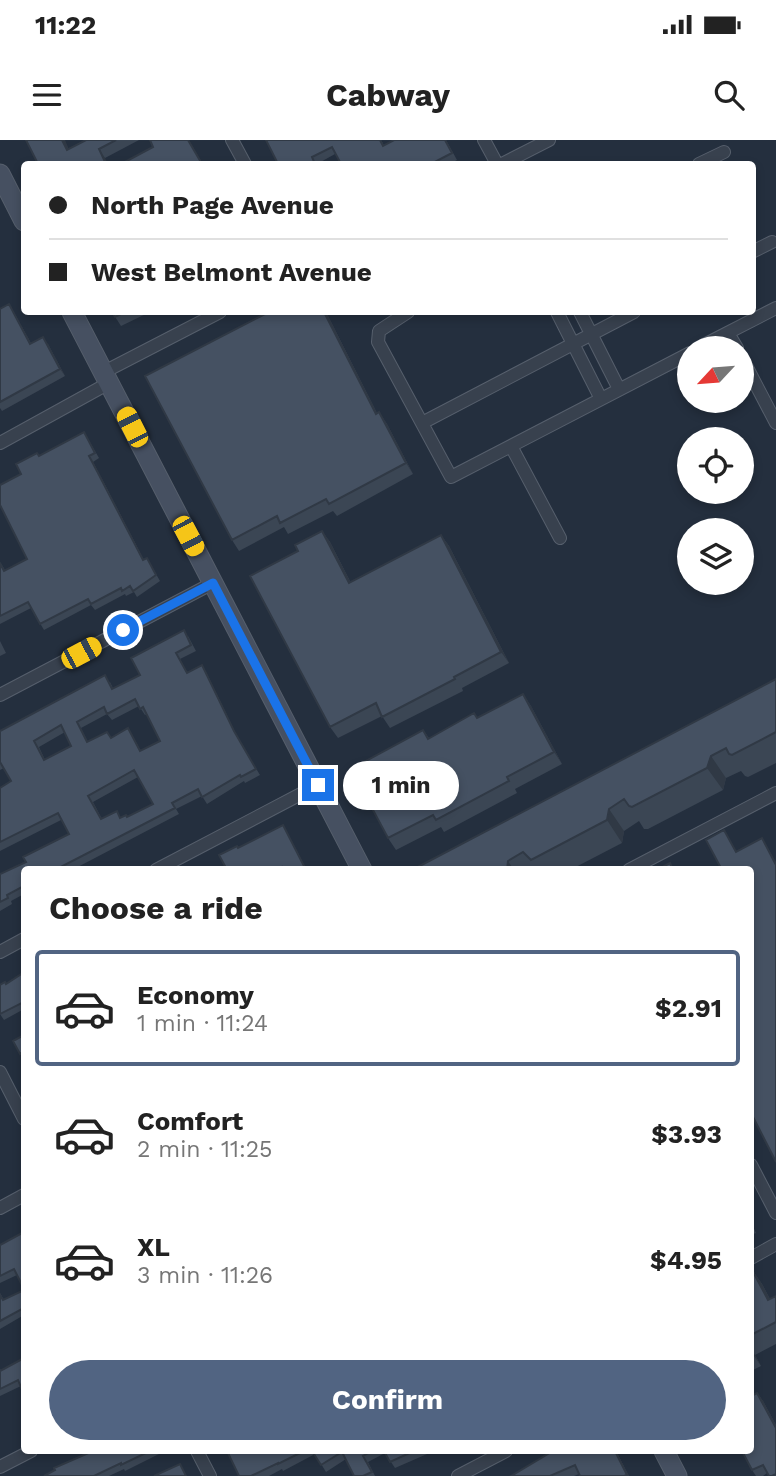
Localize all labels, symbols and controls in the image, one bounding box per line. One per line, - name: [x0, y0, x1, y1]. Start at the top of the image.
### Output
- text: 11:22: [35, 10, 96, 40]
- icon: menu: [28, 76, 66, 114]
- text: Cabway: [326, 76, 450, 114]
- icon: search: [710, 76, 748, 114]
- text: North Page Avenue: [91, 190, 334, 220]
- text: West Belmont Avenue: [91, 257, 372, 287]
- north arrow: [677, 336, 754, 413]
- map controls: [677, 336, 754, 595]
- car: [114, 404, 151, 450]
- button: locate: [677, 427, 754, 504]
- car: [169, 513, 208, 559]
- button: layers: [677, 518, 754, 595]
- route start: [107, 614, 139, 646]
- car: [58, 634, 105, 672]
- callout: 1 min: [342, 760, 458, 810]
- route end: [302, 769, 334, 801]
- text: 1 min: [371, 772, 431, 799]
- text: Choose a ride: [49, 889, 263, 927]
- icon: car: [53, 977, 116, 1040]
- text: Economy: [137, 980, 254, 1010]
- text: $2.91: [655, 993, 722, 1023]
- text: 1 min · 11:24: [137, 1010, 268, 1037]
- icon: car: [53, 1103, 116, 1166]
- text: Comfort: [137, 1106, 243, 1136]
- text: $3.93: [651, 1119, 722, 1149]
- text: 2 min · 11:25: [137, 1136, 273, 1163]
- icon: car: [53, 1229, 116, 1292]
- text: XL: [137, 1232, 170, 1262]
- text: $4.95: [650, 1245, 722, 1275]
- text: 3 min · 11:26: [137, 1262, 273, 1289]
- button: Confirm: [49, 1360, 726, 1440]

